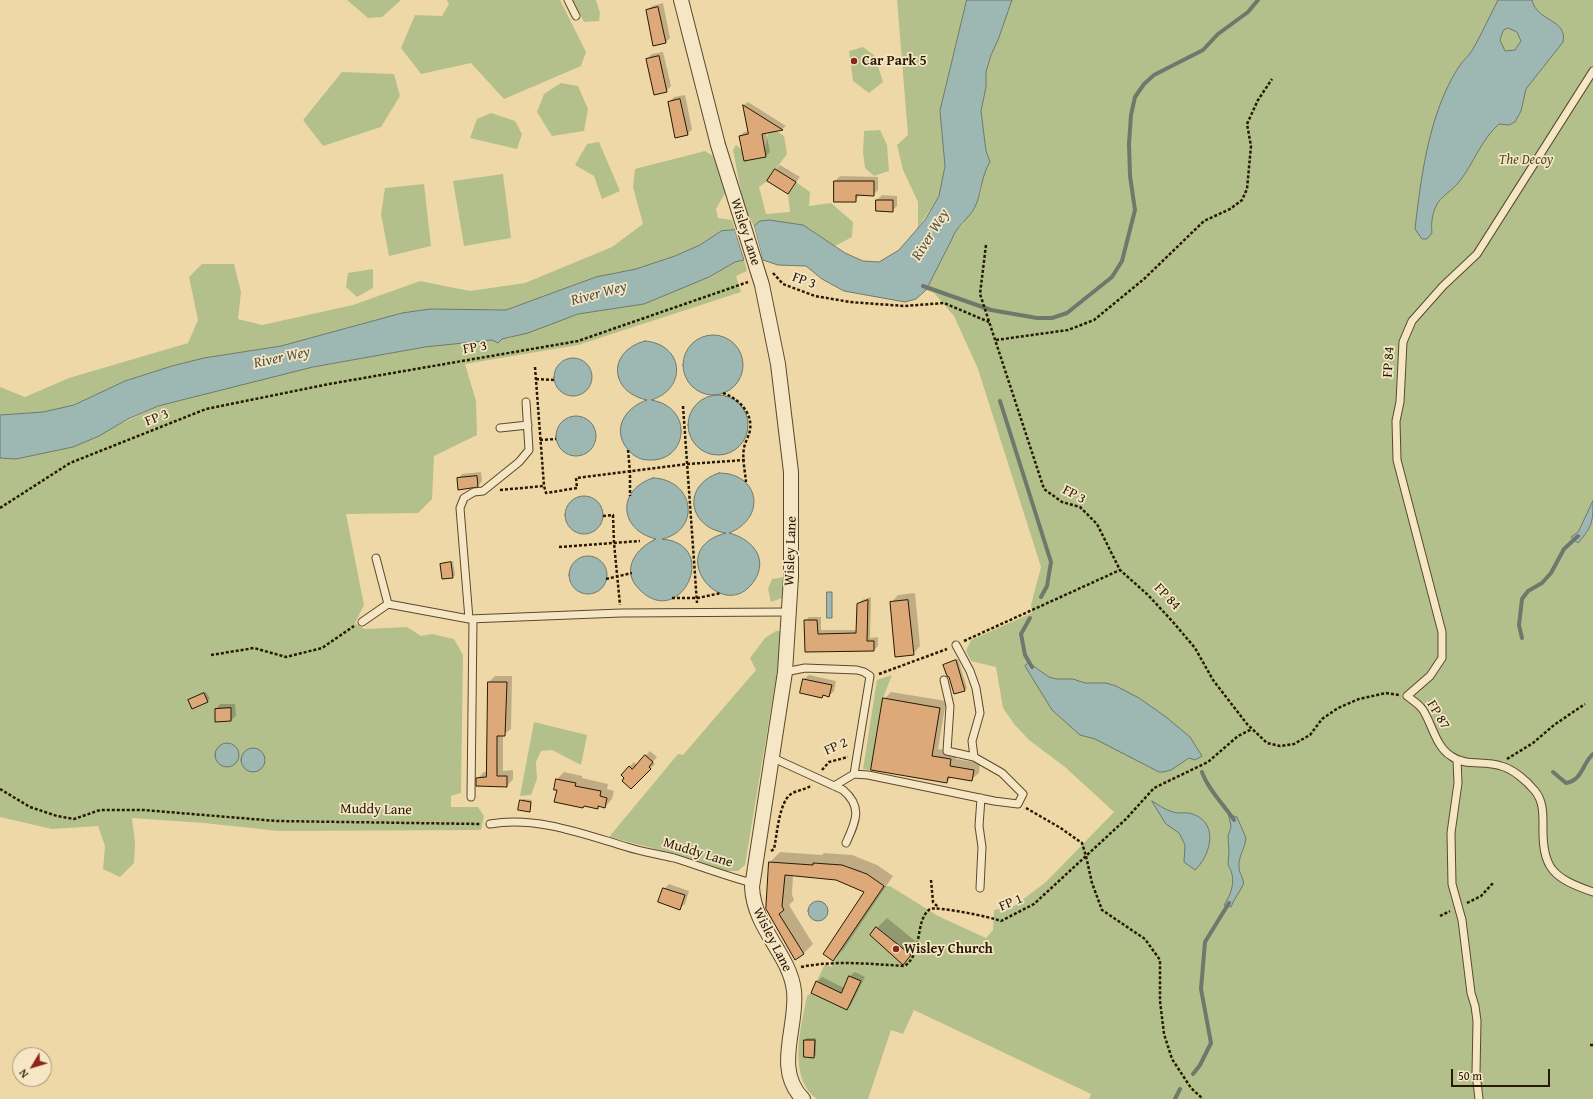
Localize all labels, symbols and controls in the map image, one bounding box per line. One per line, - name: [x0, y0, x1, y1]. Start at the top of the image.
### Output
- place label: Car Park 5: [862, 53, 927, 69]
- marker: Car Park 5: [849, 56, 859, 66]
- park label: The Decoy: [1499, 152, 1553, 168]
- street label: Wisley Lane: [726, 196, 764, 268]
- water label: River Wey: [908, 206, 954, 264]
- street label: FP 3: [790, 269, 818, 293]
- water label: River Wey: [569, 278, 629, 310]
- street label: FP 3: [462, 338, 488, 358]
- water label: River Wey: [252, 343, 312, 373]
- street label: FP 84: [1380, 346, 1398, 378]
- street label: FP 3: [143, 406, 171, 430]
- street label: FP 3: [1059, 482, 1089, 508]
- street label: Wisley Lane: [781, 516, 801, 586]
- street label: FP 84: [1150, 580, 1184, 614]
- street label: FP 87: [1423, 697, 1453, 733]
- street label: FP 2: [822, 734, 850, 760]
- street label: Muddy Lane: [340, 801, 412, 819]
- street label: Muddy Lane: [661, 834, 735, 872]
- street label: FP 1: [997, 891, 1025, 915]
- street label: Wisley Lane: [749, 905, 795, 975]
- place label: Wisley Church: [904, 941, 993, 957]
- marker: Wisley Church: [891, 944, 901, 954]
- north arrow: [12, 1047, 52, 1087]
- scale bar: [1453, 1061, 1552, 1087]
- text: N: [15, 1066, 32, 1082]
- text: 50 m: [1458, 1067, 1482, 1084]

